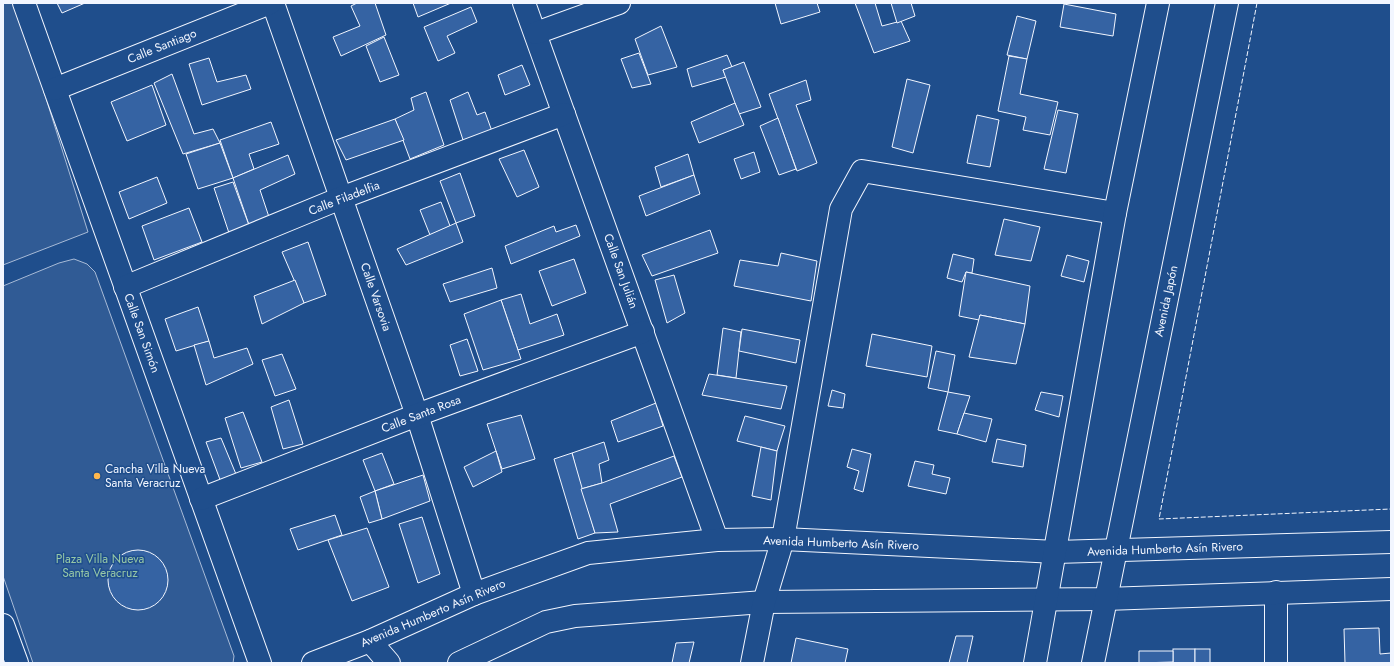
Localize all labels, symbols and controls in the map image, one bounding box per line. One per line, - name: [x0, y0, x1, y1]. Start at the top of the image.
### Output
- street label: Calle Santiago: [125, 24, 200, 68]
- street label: Calle Filadelfia: [306, 176, 382, 220]
- street label: Calle San Julián: [599, 231, 643, 311]
- street label: Calle Varsovia: [356, 260, 396, 334]
- street label: Avenida Japón: [1150, 264, 1182, 338]
- street label: Calle San Simón: [119, 291, 165, 375]
- street label: Calle Santa Rosa: [379, 390, 464, 437]
- place label: Cancha Villa Nueva Santa Veracruz: [105, 460, 206, 492]
- marker: Cancha Villa Nueva Santa Veracruz: [92, 471, 102, 481]
- street label: Avenida Humberto Asín Rivero: [763, 531, 920, 555]
- street label: Avenida Humberto Asín Rivero: [1087, 537, 1244, 561]
- park label: Plaza Villa Nueva Santa Veracruz: [56, 550, 145, 582]
- street label: Avenida Humberto Asín Rivero: [358, 574, 509, 652]

